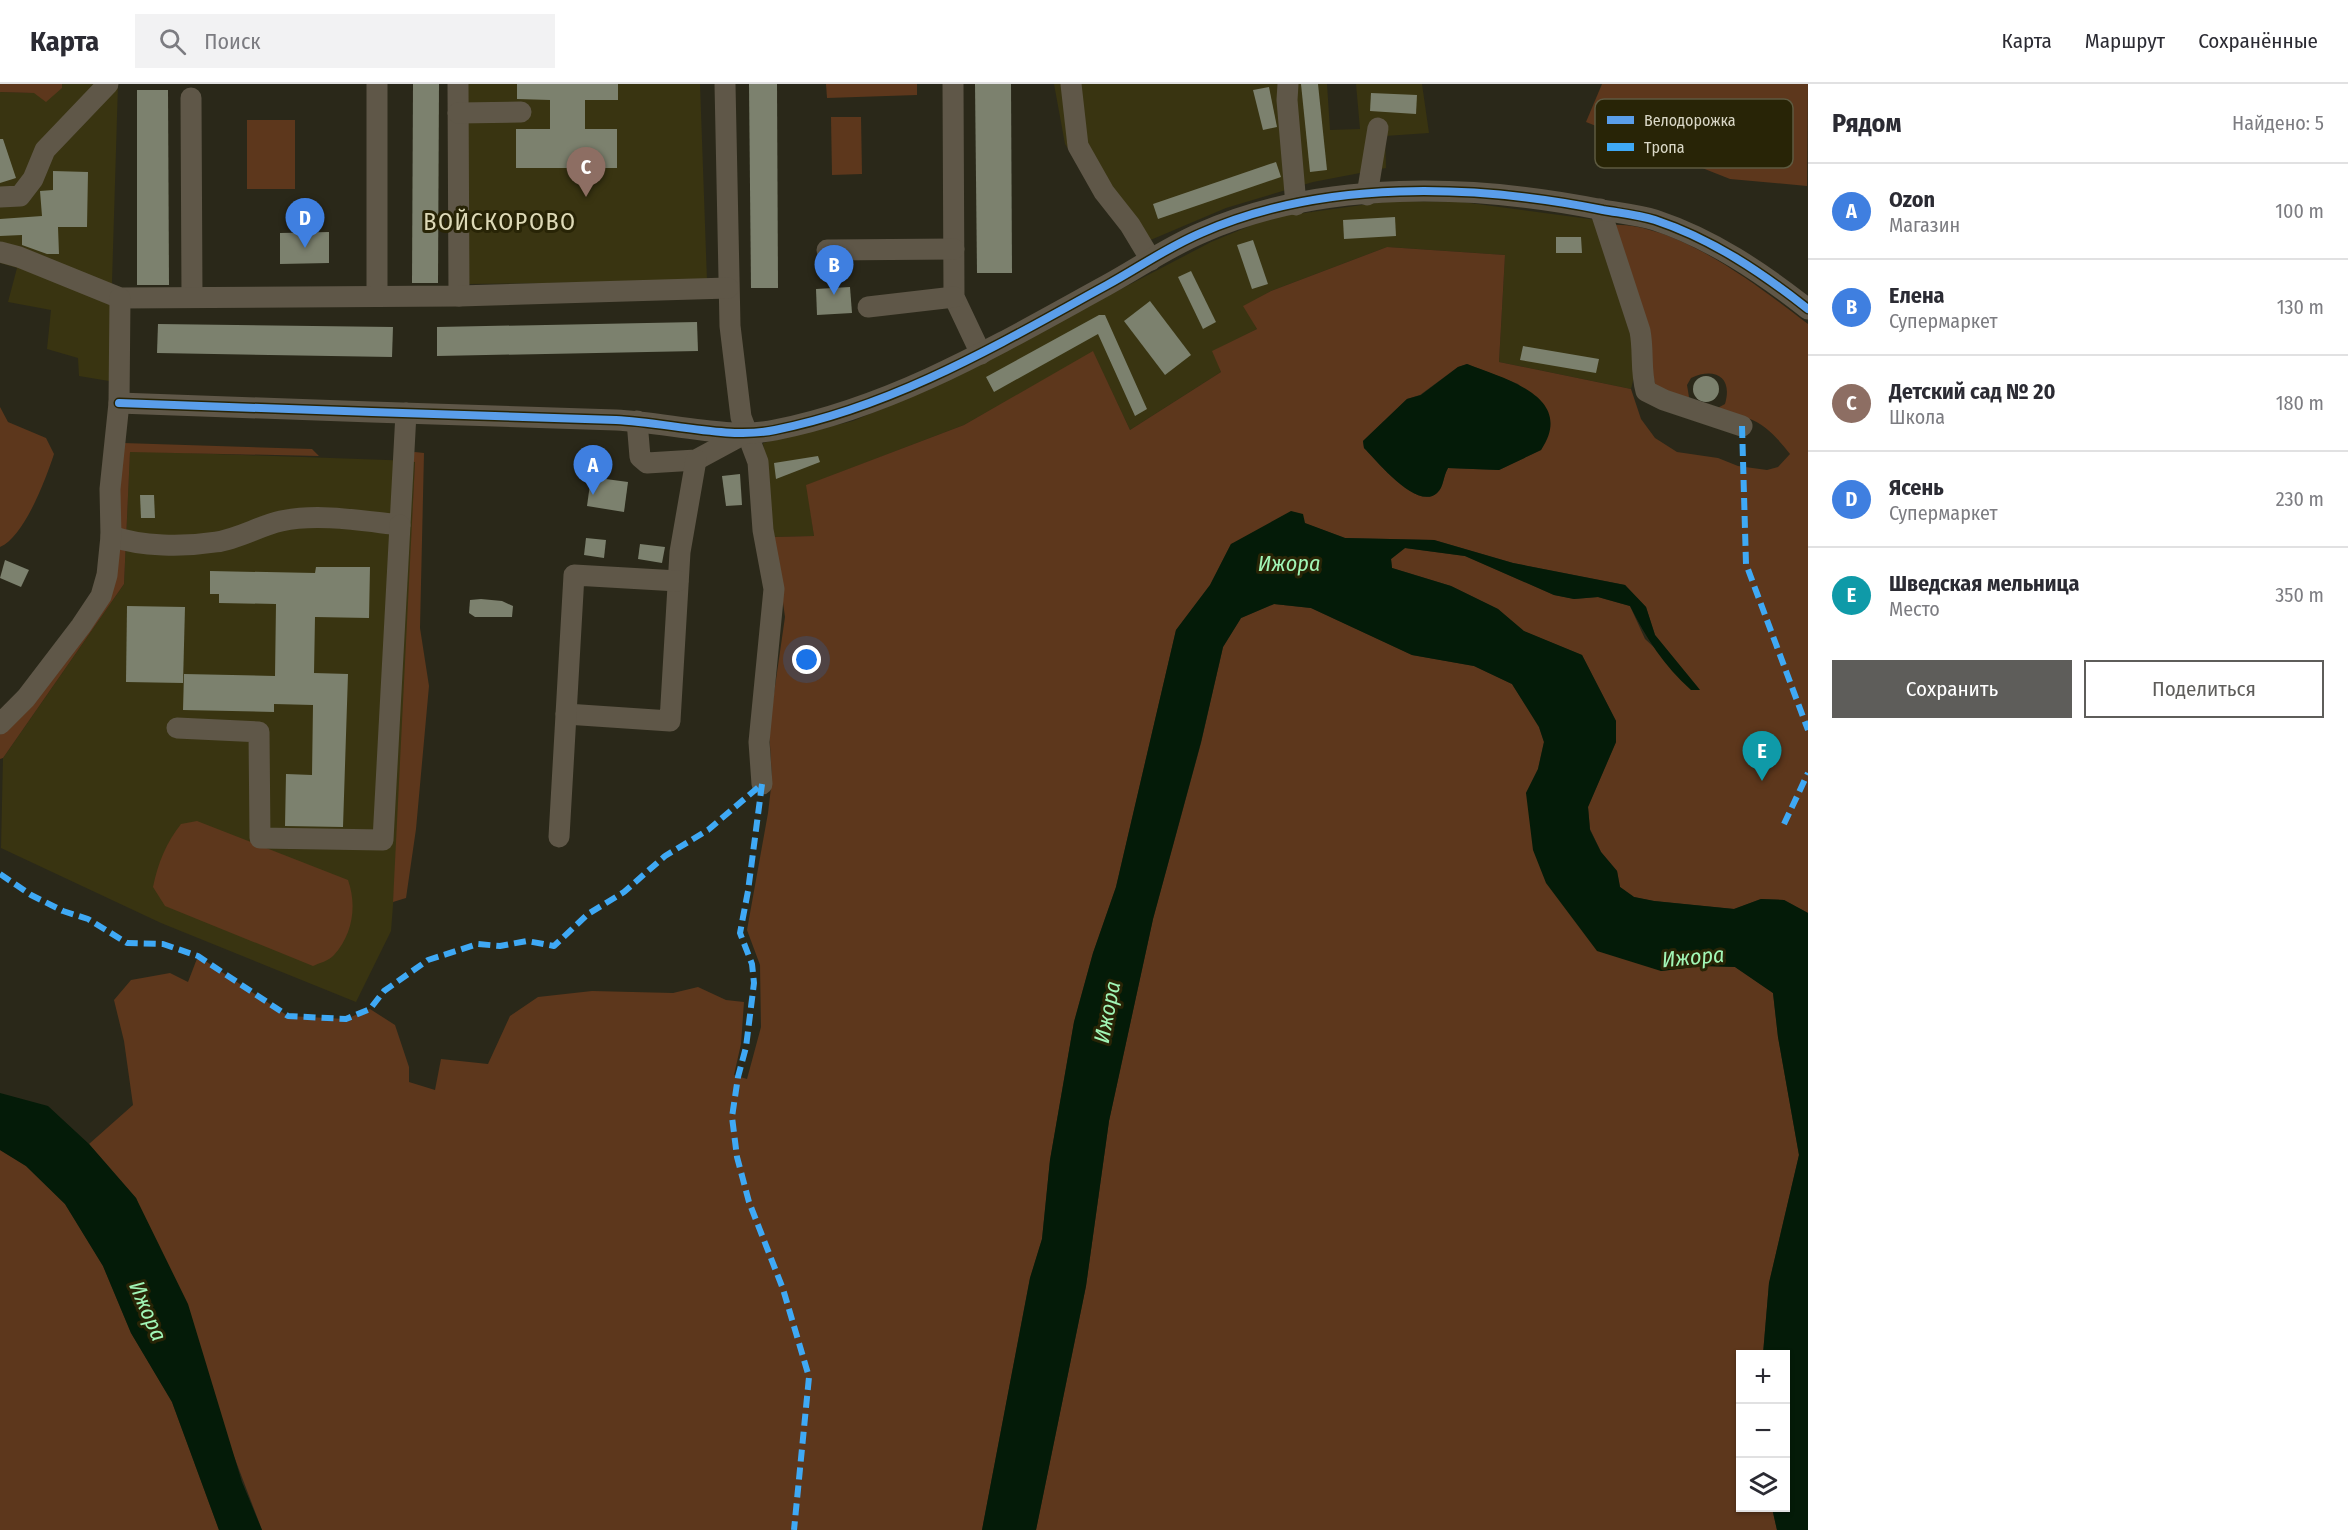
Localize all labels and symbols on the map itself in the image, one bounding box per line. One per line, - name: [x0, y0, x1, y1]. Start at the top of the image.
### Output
- legend: [1595, 99, 1793, 168]
- text: Велодорожка: [1644, 111, 1736, 130]
- text: Тропа: [1644, 138, 1685, 157]
- pin: C: [566, 147, 606, 197]
- pin: D: [286, 198, 324, 248]
- district label: ВОЙСКОРОВО: [423, 208, 577, 236]
- pin: B: [814, 246, 854, 295]
- pin: A: [574, 446, 612, 495]
- water label: Ижора: [1258, 550, 1320, 577]
- your location: [792, 645, 821, 674]
- pin: E: [1742, 732, 1782, 781]
- water label: Ижора: [1661, 941, 1725, 973]
- water label: Ижора: [1088, 979, 1126, 1045]
- water label: Ижора: [123, 1277, 173, 1345]

